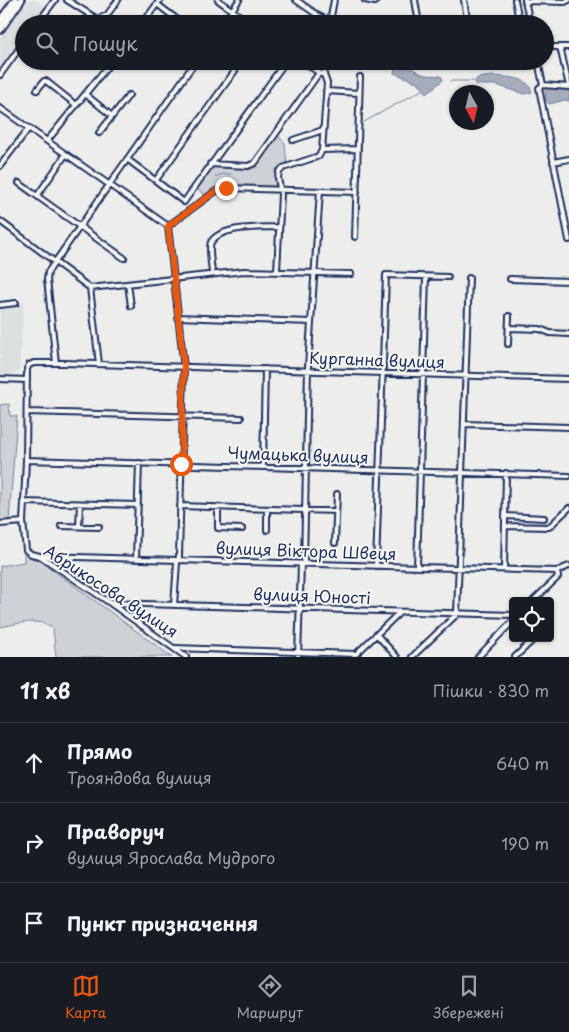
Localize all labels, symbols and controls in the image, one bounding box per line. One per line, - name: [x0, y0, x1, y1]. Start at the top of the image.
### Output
- search box: [15, 15, 554, 70]
- icon: search: [33, 29, 61, 57]
- text: Пошук: [73, 29, 138, 57]
- north arrow: [449, 85, 494, 130]
- route end: [215, 177, 238, 200]
- street label: Курганна вулиця: [309, 345, 445, 373]
- street label: Чумацька вулиця: [227, 440, 369, 468]
- route start: [170, 453, 193, 476]
- street label: вулиця Віктора Швеця: [215, 535, 397, 565]
- street label: Абрикосова вулиця: [40, 538, 183, 643]
- street label: вулиця Юності: [253, 581, 371, 609]
- map controls: [509, 597, 554, 642]
- button: locate: [509, 597, 554, 642]
- text: 11 хв: [20, 674, 70, 706]
- text: Пішки · 830 m: [433, 678, 549, 702]
- text: Прямо: [67, 737, 132, 765]
- icon: ahead: [20, 749, 48, 777]
- text: 640 m: [496, 751, 549, 775]
- text: Трояндова вулиця: [67, 765, 212, 789]
- text: Праворуч: [67, 817, 164, 845]
- icon: right: [20, 829, 48, 857]
- text: 190 m: [501, 831, 549, 855]
- text: вулиця Ярослава Мудрого: [67, 845, 275, 869]
- icon: arrive: [20, 909, 48, 937]
- text: Пункт призначення: [67, 909, 258, 937]
- tab: Карта: [65, 972, 106, 1023]
- tab: Маршрут: [237, 972, 303, 1023]
- tab: Збережені: [433, 972, 504, 1023]

